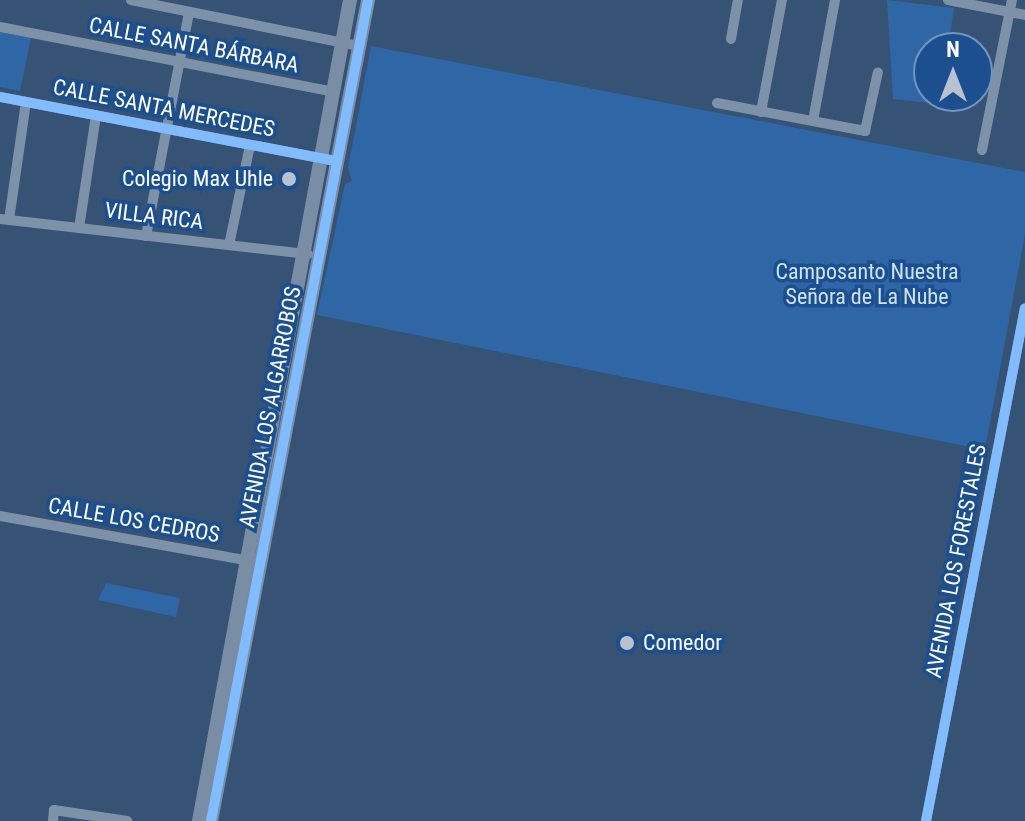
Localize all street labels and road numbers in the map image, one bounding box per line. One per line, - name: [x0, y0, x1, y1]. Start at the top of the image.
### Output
- street label: CALLE SANTA BÁRBARA: [87, 12, 301, 78]
- street label: CALLE SANTA MERCEDES: [51, 74, 277, 142]
- street label: VILLA RICA: [103, 197, 205, 235]
- street label: AVENIDA LOS ALGARROBOS: [234, 284, 306, 530]
- street label: AVENIDA LOS FORESTALES: [920, 442, 992, 680]
- street label: CALLE LOS CEDROS: [46, 492, 222, 548]

